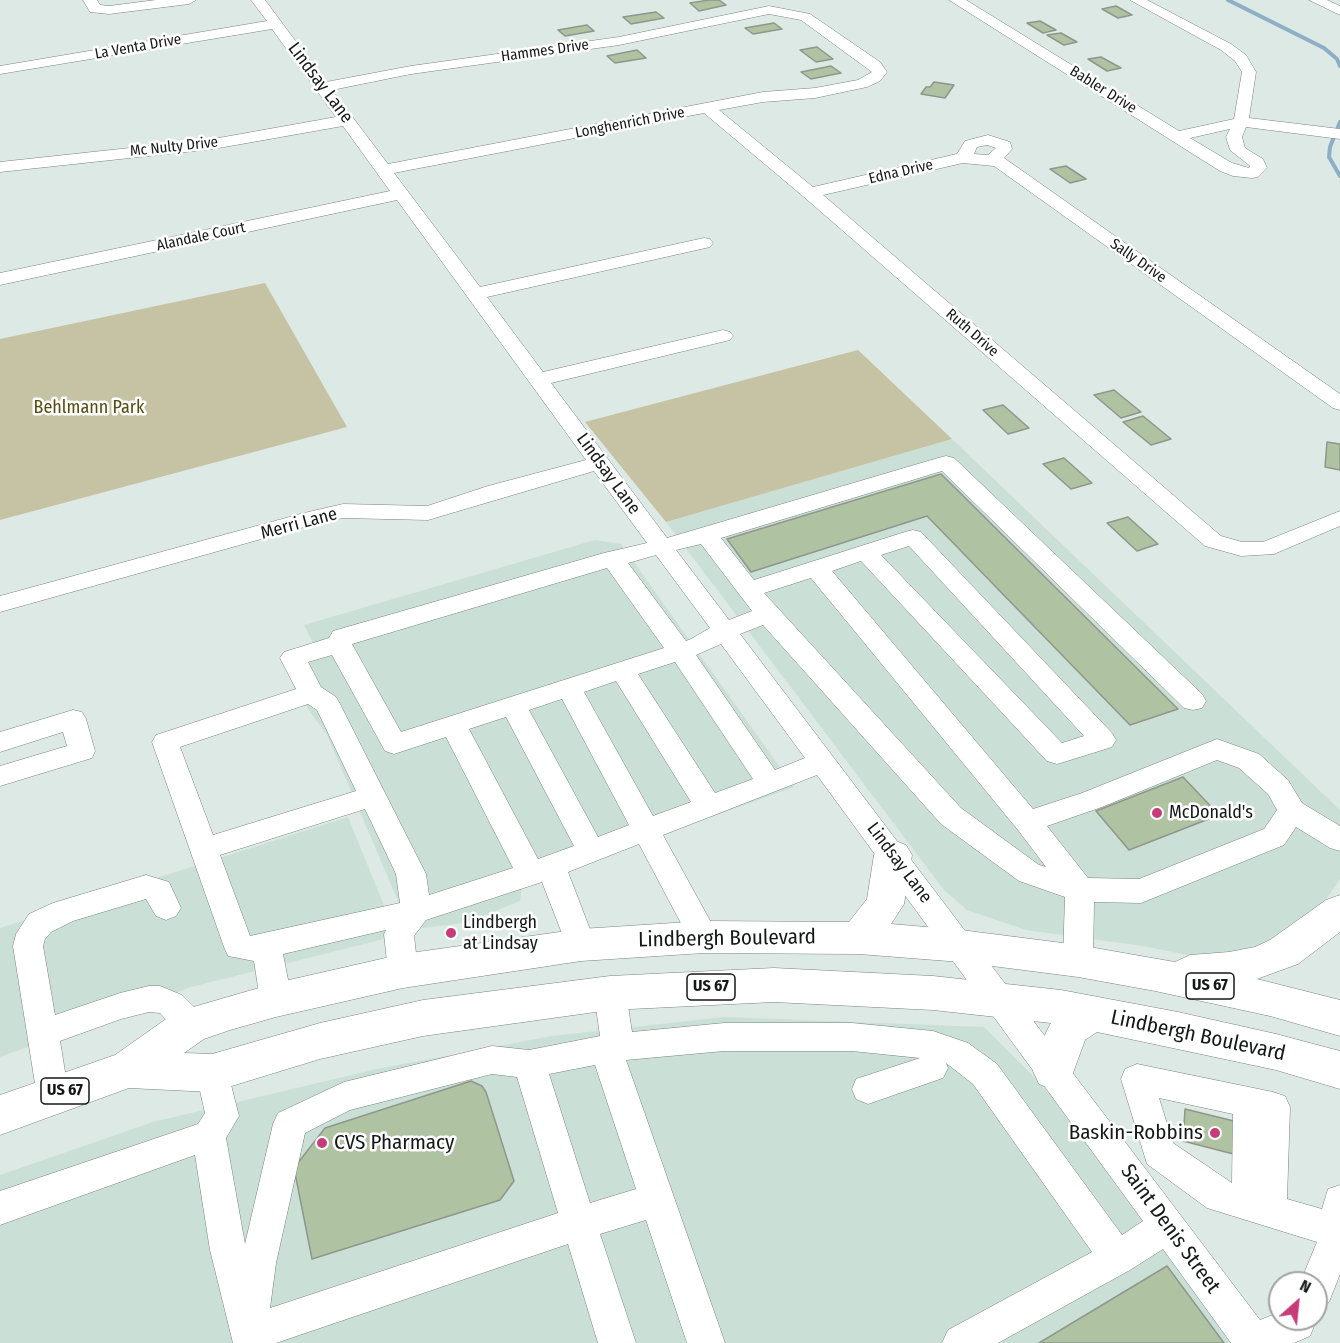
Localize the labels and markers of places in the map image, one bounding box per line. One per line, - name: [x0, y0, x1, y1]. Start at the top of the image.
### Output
- place label: McDonald's: [1169, 802, 1253, 824]
- marker: McDonald's: [1150, 806, 1164, 820]
- place label: Lindbergh at Lindsay: [463, 912, 538, 954]
- marker: Lindbergh at Lindsay: [444, 926, 458, 940]
- place label: Baskin-Robbins: [1069, 1120, 1203, 1146]
- marker: Baskin-Robbins: [1208, 1126, 1222, 1140]
- place label: CVS Pharmacy: [334, 1130, 454, 1156]
- marker: CVS Pharmacy: [315, 1136, 329, 1150]

